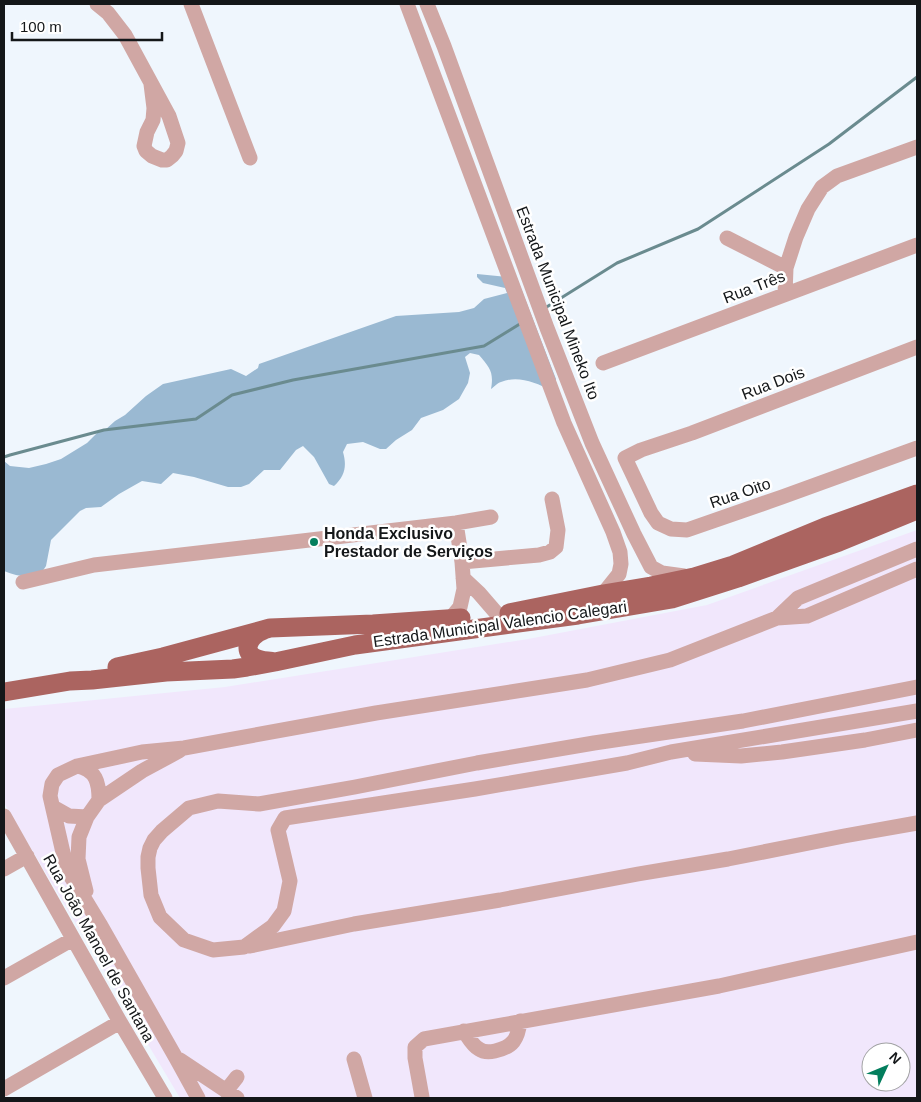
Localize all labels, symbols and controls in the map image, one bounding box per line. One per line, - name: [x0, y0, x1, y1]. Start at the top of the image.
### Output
- scale bar: [12, 10, 162, 42]
- text: 100 m: [20, 18, 62, 35]
- street label: Estrada Municipal Mineko Ito: [513, 204, 603, 402]
- street label: Rua Três: [721, 267, 787, 307]
- street label: Rua Dois: [739, 363, 807, 403]
- street label: Rua Oito: [707, 475, 773, 511]
- place label: Honda Exclusivo Prestador de Serviços: [324, 525, 493, 560]
- marker: Honda Exclusivo Prestador de Serviços: [308, 536, 320, 548]
- street label: Estrada Municipal Valencio Calegari: [372, 598, 628, 650]
- street label: Rua João Manoel de Santana: [40, 851, 158, 1045]
- north arrow: [861, 1042, 911, 1092]
- text: N: [886, 1049, 905, 1067]

